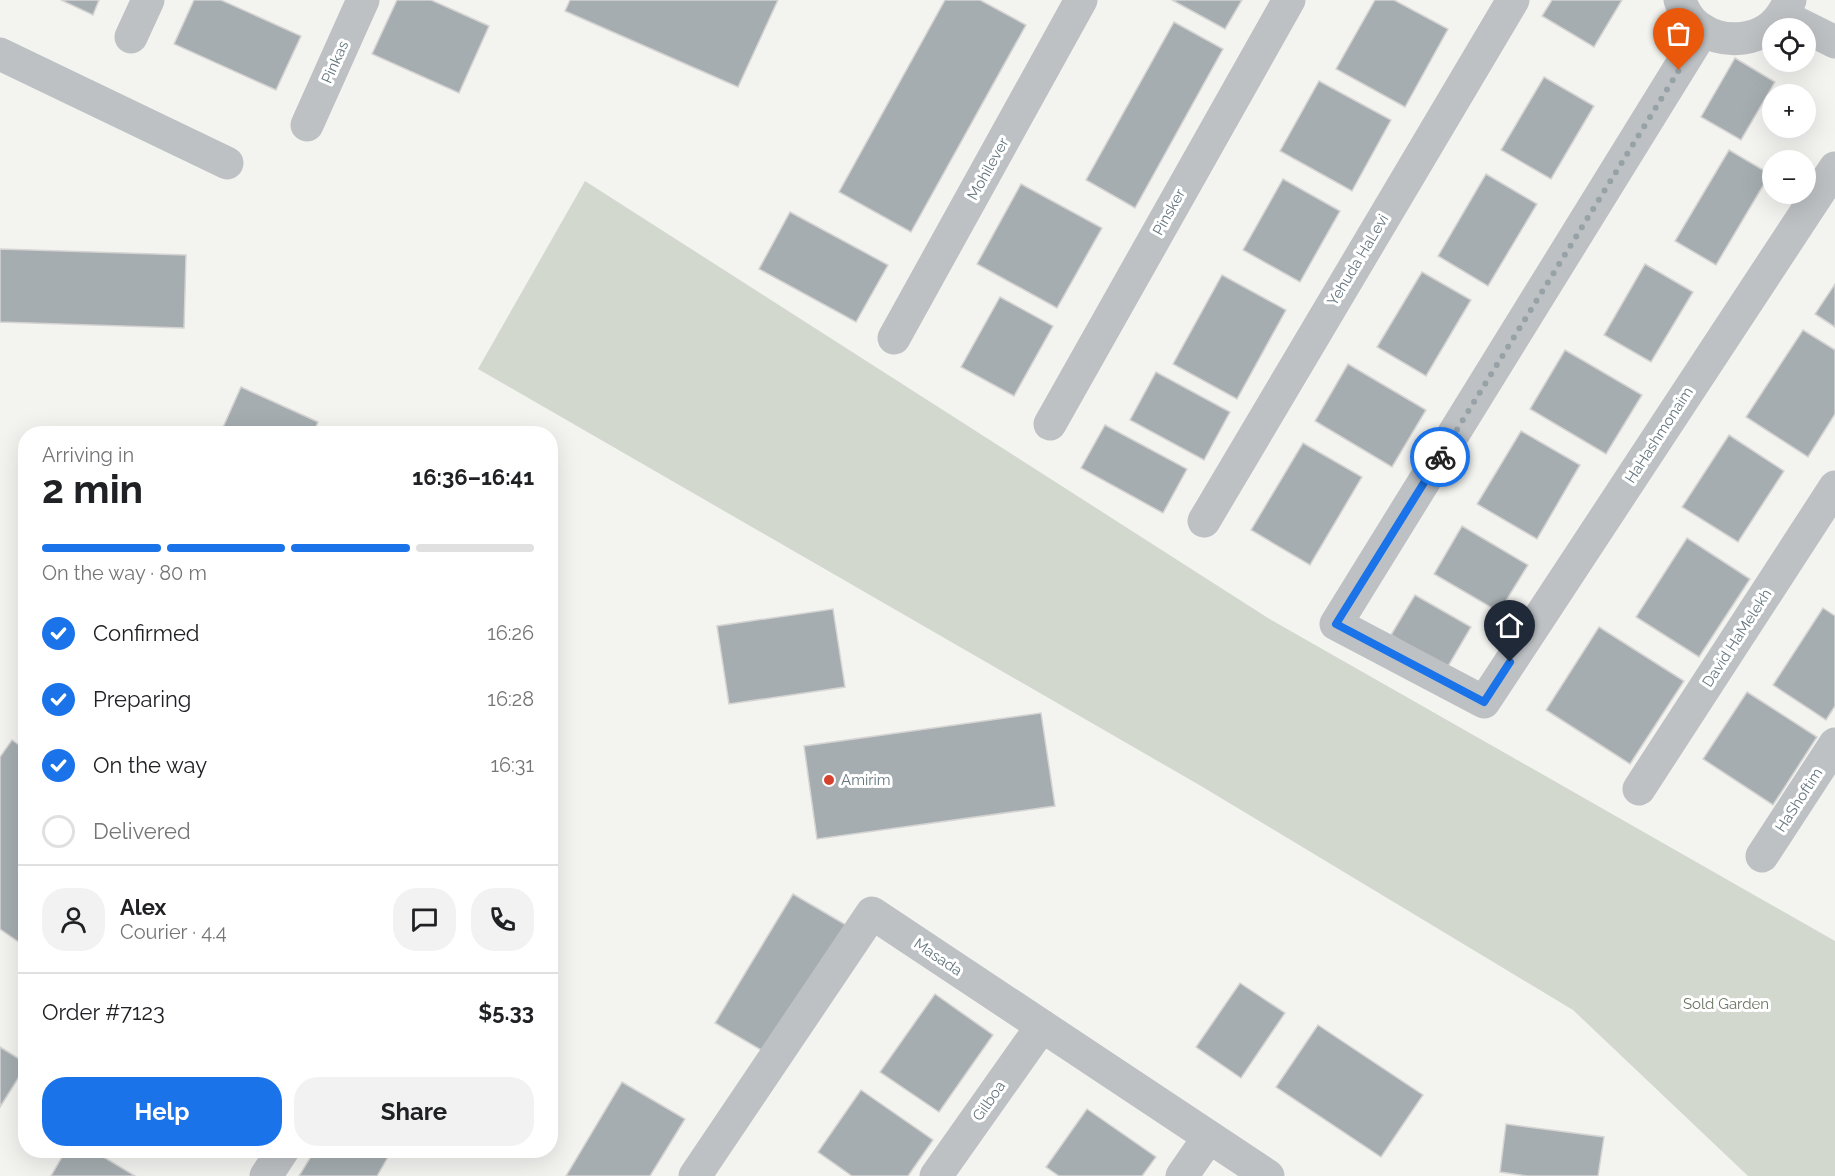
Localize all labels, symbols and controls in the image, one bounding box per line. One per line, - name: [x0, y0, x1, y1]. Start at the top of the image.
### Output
- pin: [1653, 8, 1704, 70]
- icon: bag: [1662, 17, 1695, 50]
- map controls: [1762, 18, 1816, 204]
- button: locate: [1762, 18, 1816, 72]
- street label: Pinkas: [318, 38, 352, 86]
- button: +: [1762, 84, 1816, 138]
- street label: Mohilever: [964, 134, 1013, 203]
- button: −: [1762, 150, 1816, 204]
- street label: Pinsker: [1149, 185, 1189, 238]
- street label: Yehuda HaLevi: [1324, 211, 1392, 309]
- street label: HaHashmonaim: [1621, 384, 1697, 486]
- courier: [1410, 427, 1470, 487]
- icon: bike: [1424, 441, 1457, 474]
- text: Arriving in: [42, 443, 134, 467]
- text: 16:36–16:41: [412, 464, 534, 490]
- text: 2 min: [42, 466, 143, 512]
- text: On the way · 80 m: [42, 561, 207, 585]
- street label: David HaMelekh: [1699, 585, 1775, 691]
- pin: [1484, 600, 1535, 662]
- icon: home: [1493, 609, 1526, 642]
- icon: check: [42, 617, 75, 650]
- text: Confirmed: [93, 620, 200, 646]
- text: 16:26: [487, 621, 534, 645]
- icon: check: [42, 683, 75, 716]
- text: Preparing: [93, 686, 191, 712]
- text: 16:28: [487, 687, 534, 711]
- icon: check: [42, 749, 75, 782]
- text: On the way: [93, 752, 207, 778]
- text: 16:31: [490, 753, 534, 777]
- street label: HaShoftim: [1772, 765, 1826, 835]
- place label: Amirim: [841, 771, 891, 789]
- marker: Amirim: [822, 773, 836, 787]
- text: Delivered: [93, 818, 191, 844]
- button: person: [42, 888, 105, 951]
- button: chat: [393, 888, 456, 951]
- button: phone: [471, 888, 534, 951]
- text: Alex: [120, 894, 166, 920]
- text: Courier · 4.4: [120, 920, 227, 944]
- street label: Masada: [911, 934, 965, 980]
- park label: Sold Garden: [1683, 995, 1769, 1013]
- text: Order #7123: [42, 999, 165, 1025]
- text: $5.33: [478, 999, 534, 1025]
- button: Help: [42, 1077, 282, 1146]
- button: Share: [294, 1077, 534, 1146]
- street label: Gilboa: [969, 1078, 1009, 1124]

